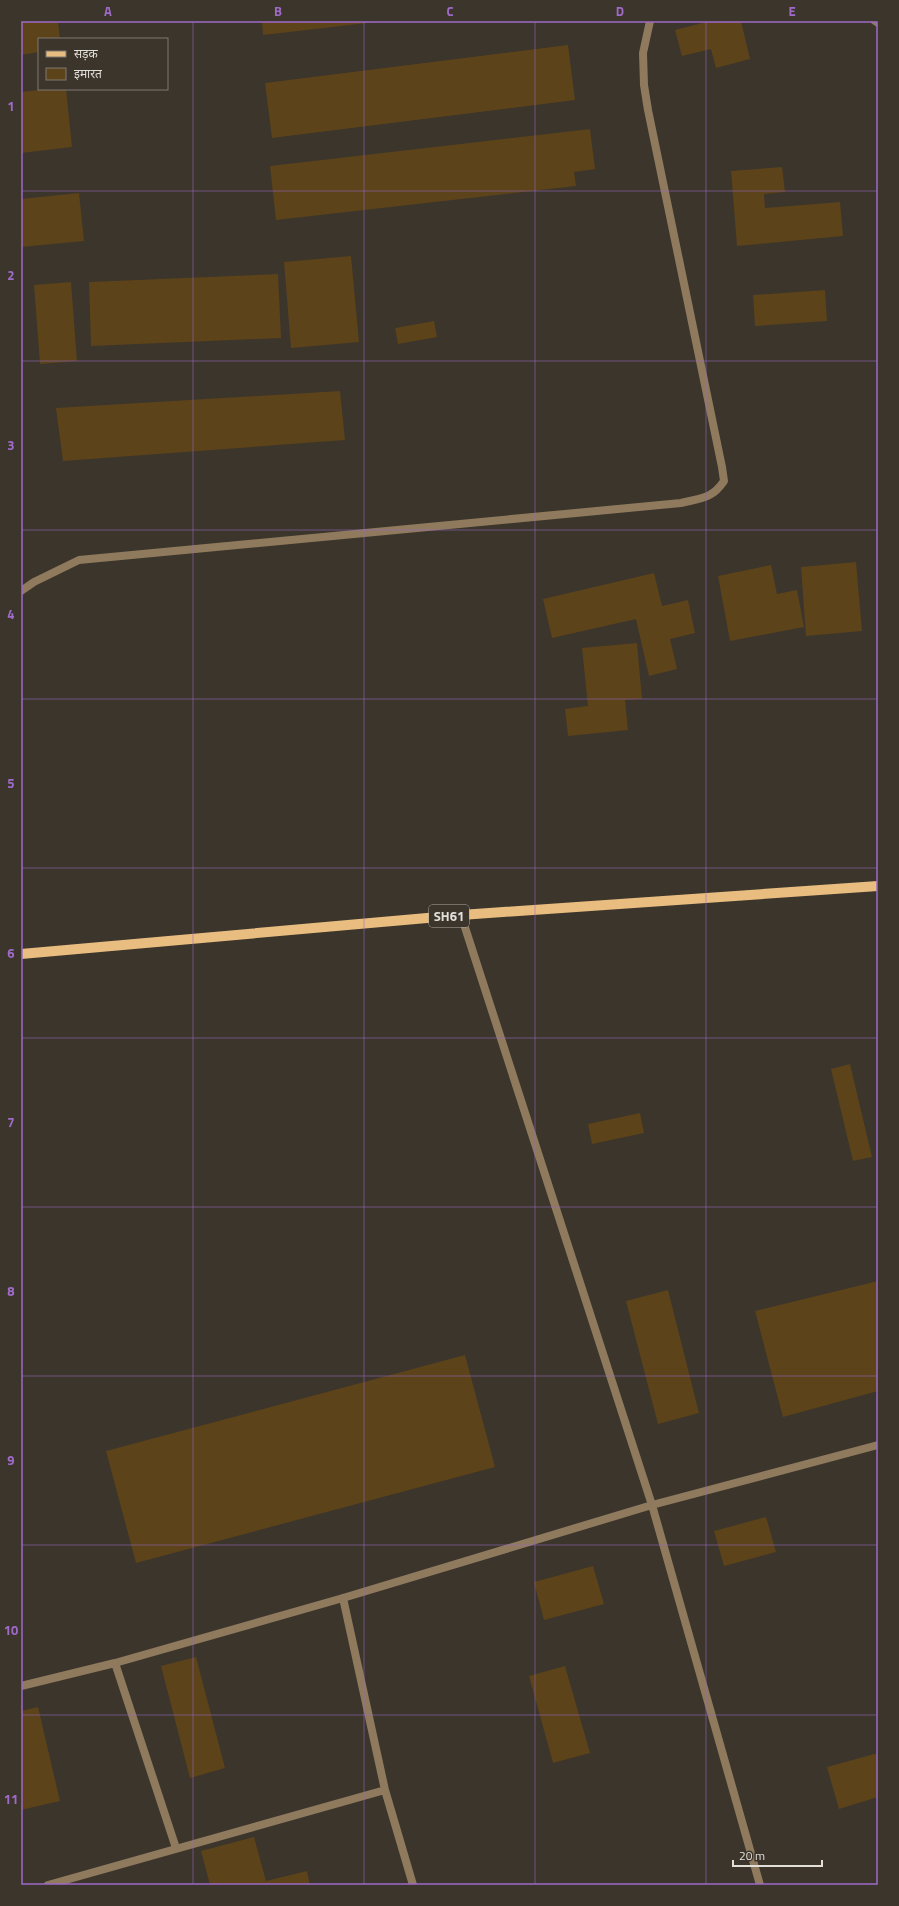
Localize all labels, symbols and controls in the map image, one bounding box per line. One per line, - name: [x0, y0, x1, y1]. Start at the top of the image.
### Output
- text: A: [104, 1, 112, 21]
- text: B: [274, 1, 282, 21]
- text: C: [446, 1, 454, 21]
- text: D: [616, 1, 624, 21]
- text: E: [788, 1, 796, 21]
- legend: [38, 38, 168, 90]
- text: सड़क: [74, 44, 99, 63]
- text: इमारत: [74, 64, 103, 83]
- text: 1: [7, 96, 15, 116]
- text: 2: [7, 265, 15, 285]
- text: 3: [7, 435, 15, 455]
- text: 4: [7, 604, 15, 624]
- text: 5: [7, 773, 15, 793]
- road number: SH61: [429, 905, 469, 927]
- text: 6: [7, 943, 15, 963]
- text: 7: [7, 1112, 15, 1132]
- text: 8: [7, 1281, 15, 1301]
- text: 9: [7, 1450, 15, 1470]
- text: 10: [4, 1620, 18, 1640]
- text: 11: [4, 1789, 18, 1809]
- scale bar: [733, 1842, 822, 1868]
- text: 20 m: [739, 1846, 765, 1865]

